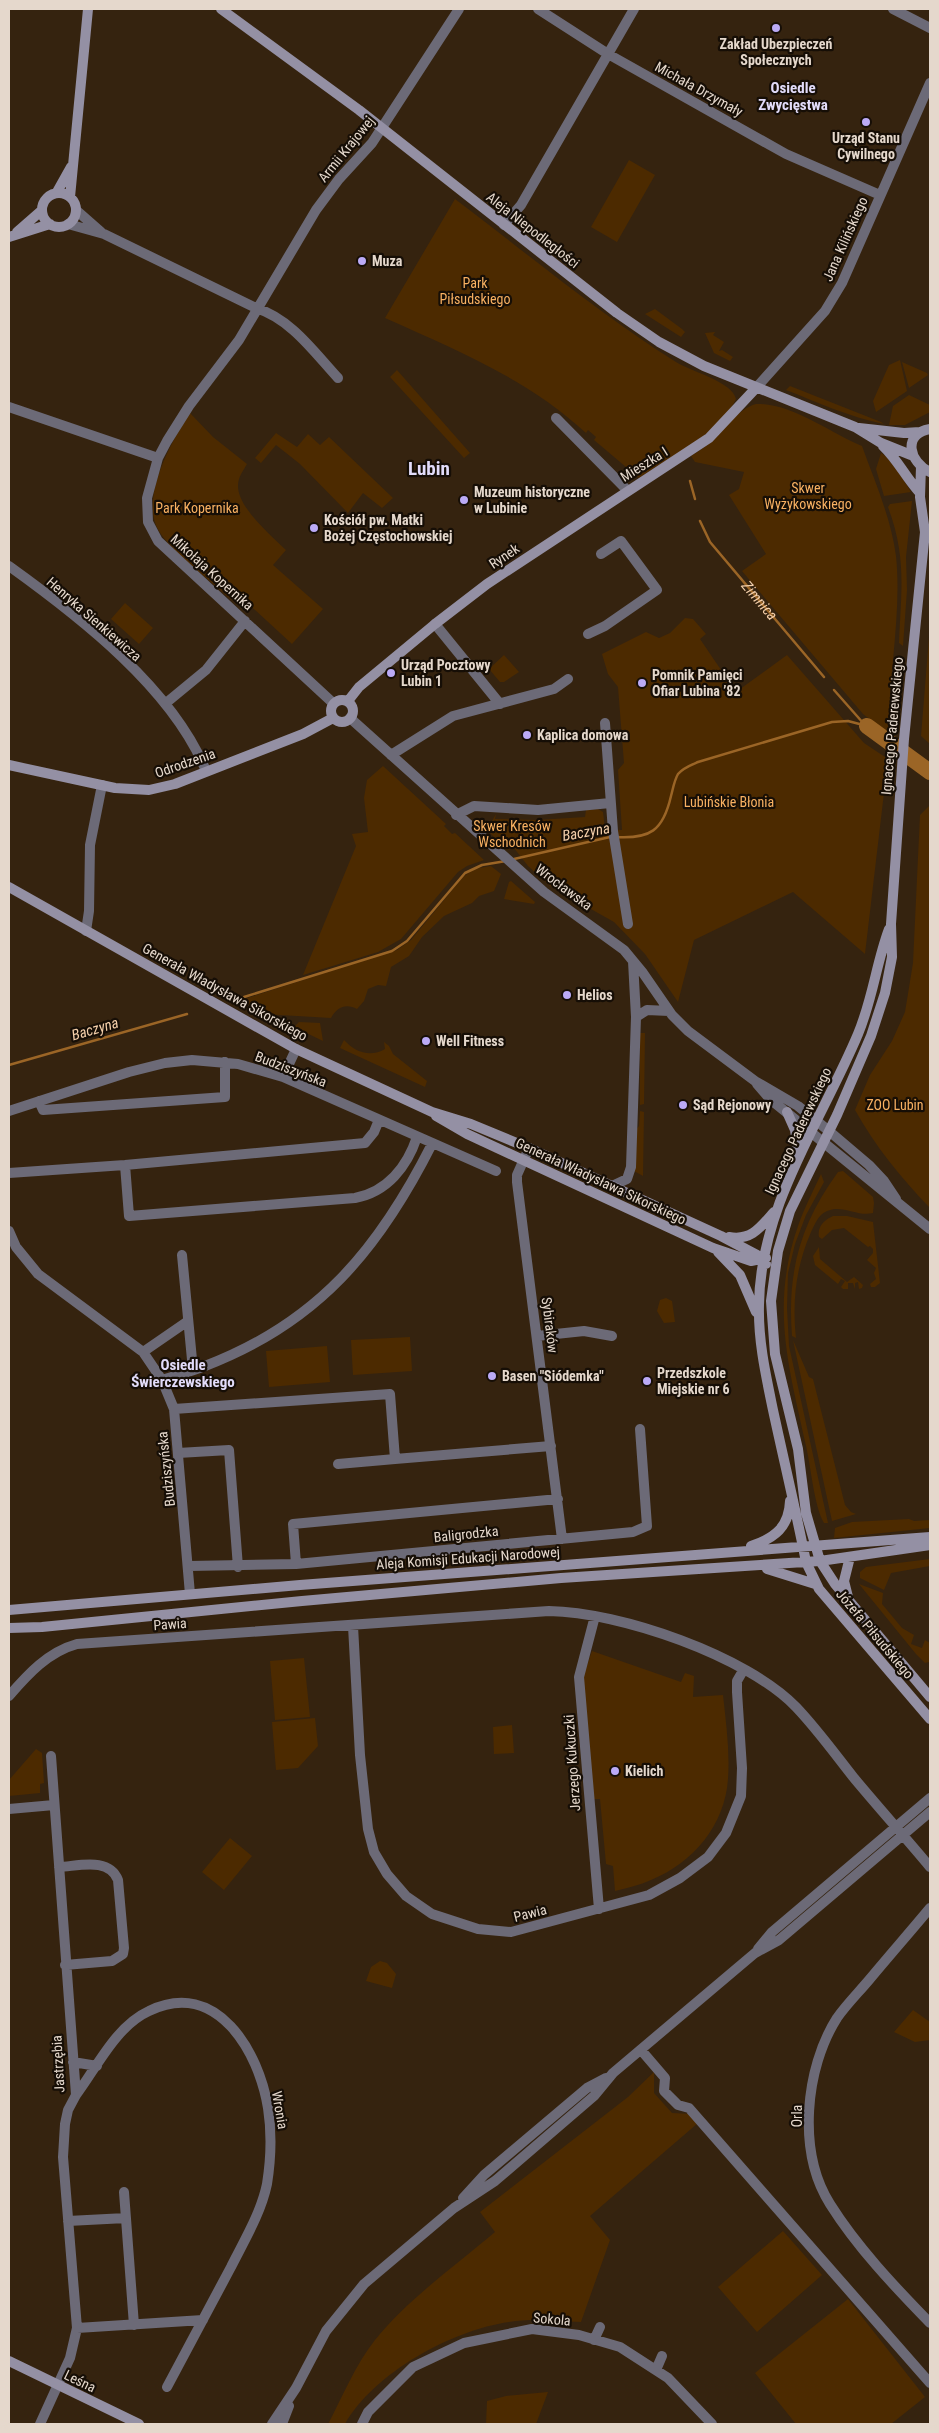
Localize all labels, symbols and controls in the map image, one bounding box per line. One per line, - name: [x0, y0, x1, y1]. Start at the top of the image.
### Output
- marker: Zakład Ubezpieczeń Społecznych: [770, 22, 782, 34]
- place label: Zakład Ubezpieczeń Społecznych: [720, 36, 833, 68]
- street label: Michała Drzymały: [652, 58, 746, 120]
- district label: Osiedle Zwycięstwa: [758, 79, 828, 114]
- street label: Armii Krajowej: [315, 113, 377, 185]
- marker: Urząd Stanu Cywilnego: [860, 116, 872, 128]
- place label: Urząd Stanu Cywilnego: [832, 130, 900, 162]
- street label: Aleja Niepodległości: [483, 189, 583, 271]
- street label: Jana Kilińskiego: [819, 194, 871, 284]
- place label: Muza: [372, 253, 403, 269]
- marker: Muza: [356, 255, 368, 267]
- park label: Park Piłsudskiego: [440, 275, 510, 307]
- street label: Mieszka I: [617, 443, 671, 485]
- district label: Lubin: [408, 457, 450, 480]
- park label: Skwer Wyżykowskiego: [764, 480, 852, 512]
- place label: Muzeum historyczne w Lubinie: [474, 484, 590, 516]
- marker: Muzeum historyczne w Lubinie: [458, 494, 470, 506]
- park label: Park Kopernika: [155, 500, 239, 516]
- place label: Kościół pw. Matki Bożej Częstochowskiej: [324, 512, 452, 544]
- marker: Kościół pw. Matki Bożej Częstochowskiej: [308, 522, 320, 534]
- street label: Mikołaja Kopernika: [167, 531, 257, 613]
- street label: Rynek: [486, 540, 523, 572]
- street label: Henryka Sienkiewicza: [43, 574, 145, 664]
- water label: Zimnica: [737, 576, 781, 624]
- street label: Ignacego Paderewskiego: [878, 656, 906, 796]
- place label: Urząd Pocztowy Lubin 1: [401, 657, 491, 689]
- marker: Urząd Pocztowy Lubin 1: [385, 667, 397, 679]
- place label: Pomnik Pamięci Ofiar Lubina ’82: [652, 667, 743, 699]
- marker: Pomnik Pamięci Ofiar Lubina ’82: [636, 677, 648, 689]
- place label: Kaplica domowa: [537, 727, 629, 743]
- marker: Kaplica domowa: [521, 729, 533, 741]
- street label: Odrodzenia: [153, 745, 217, 781]
- park label: Lubińskie Błonia: [684, 794, 774, 810]
- park label: Skwer Kresów Wschodnich: [473, 818, 551, 850]
- water label: Baczyna: [561, 819, 611, 845]
- street label: Wrocławska: [532, 860, 596, 914]
- street label: Generała Władysława Sikorskiego: [140, 940, 310, 1044]
- place label: Helios: [577, 987, 613, 1003]
- marker: Helios: [561, 989, 573, 1001]
- water label: Baczyna: [69, 1014, 121, 1044]
- place label: Well Fitness: [436, 1033, 504, 1049]
- marker: Well Fitness: [420, 1035, 432, 1047]
- street label: Budziszyńska: [253, 1048, 329, 1090]
- street label: Ignacego Paderewskiego: [762, 1065, 834, 1197]
- place label: Sąd Rejonowy: [693, 1097, 772, 1113]
- park label: ZOO Lubin: [866, 1097, 924, 1113]
- marker: Sąd Rejonowy: [677, 1099, 689, 1111]
- street label: Generała Władysława Sikorskiego: [513, 1134, 689, 1228]
- street label: Sybiraków: [539, 1296, 561, 1354]
- district label: Osiedle Świerczewskiego: [131, 1356, 235, 1391]
- place label: Przedszkole Miejskie nr 6: [657, 1365, 730, 1397]
- place label: Basen "Siódemka": [502, 1368, 604, 1384]
- marker: Basen "Siódemka": [486, 1370, 498, 1382]
- marker: Przedszkole Miejskie nr 6: [641, 1375, 653, 1387]
- street label: Budziszyńska: [154, 1431, 178, 1507]
- street label: Baligrodzka: [433, 1523, 499, 1545]
- street label: Aleja Komisji Edukacji Narodowej: [376, 1544, 560, 1572]
- street label: Józefa Piłsudskiego: [833, 1586, 917, 1682]
- street label: Pawia: [153, 1615, 187, 1633]
- street label: Jerzego Kukuczki: [561, 1714, 583, 1812]
- place label: Kielich: [625, 1763, 663, 1779]
- marker: Kielich: [609, 1765, 621, 1777]
- street label: Pawia: [512, 1901, 548, 1925]
- street label: Jastrzębia: [49, 2035, 67, 2093]
- street label: Wronia: [269, 2090, 291, 2130]
- street label: Orla: [789, 2105, 805, 2127]
- street label: Sokola: [533, 2309, 571, 2329]
- street label: Leśna: [62, 2367, 98, 2395]

